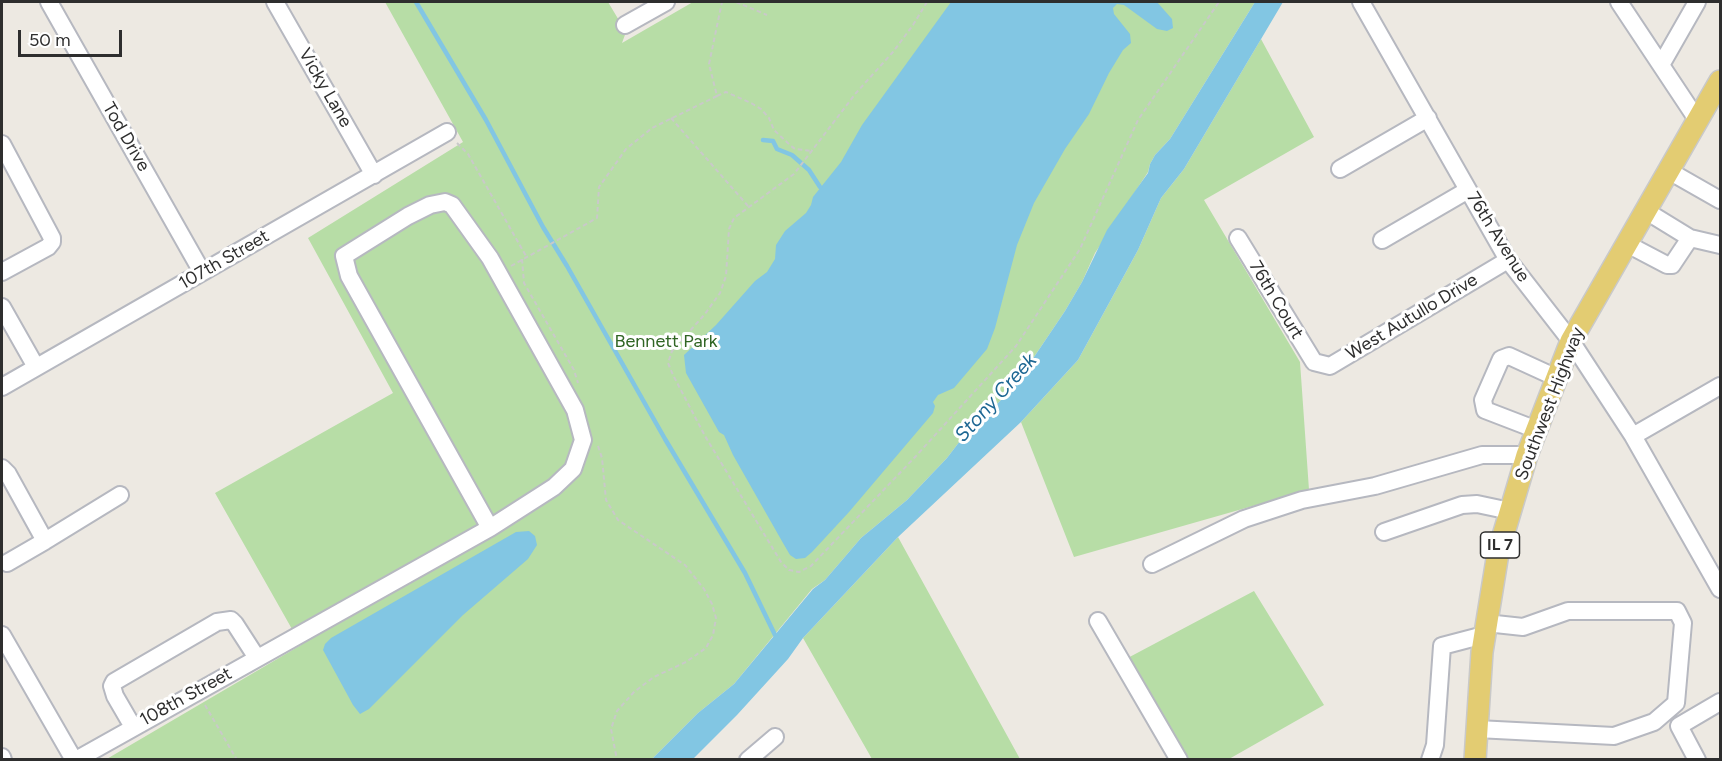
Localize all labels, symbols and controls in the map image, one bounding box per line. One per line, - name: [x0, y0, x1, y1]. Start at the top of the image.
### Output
- scale bar: [21, 18, 124, 56]
- text: 50 m: [29, 29, 71, 51]
- street label: Vicky Lane: [294, 45, 356, 131]
- street label: Tod Drive: [98, 99, 154, 175]
- street label: 76th Avenue: [1462, 188, 1534, 286]
- street label: 107th Street: [175, 226, 273, 294]
- street label: 76th Court: [1244, 257, 1308, 343]
- street label: West Autullo Drive: [1342, 269, 1482, 365]
- street label: Southwest Highway: [1511, 324, 1589, 484]
- park label: Bennett Park: [614, 331, 718, 353]
- water label: Stony Creek: [950, 349, 1042, 447]
- road number: IL 7: [1480, 532, 1520, 558]
- street label: 108th Street: [136, 663, 236, 731]

